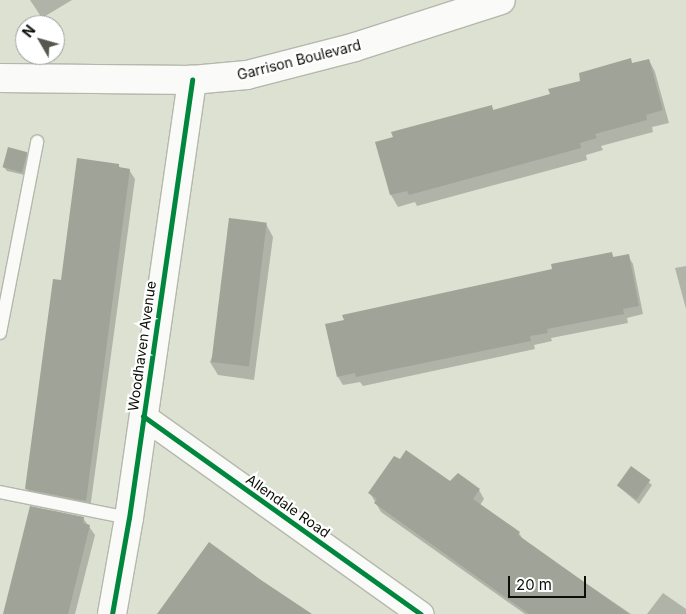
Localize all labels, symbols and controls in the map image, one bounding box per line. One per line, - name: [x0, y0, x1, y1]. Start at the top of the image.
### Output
- north arrow: [15, 15, 65, 65]
- text: N: [19, 22, 39, 41]
- street label: Garrison Boulevard: [235, 36, 363, 84]
- street label: Woodhaven Avenue: [125, 280, 159, 412]
- street label: Allendale Road: [243, 471, 333, 541]
- scale bar: [511, 566, 588, 598]
- text: 20 m: [516, 575, 552, 594]

